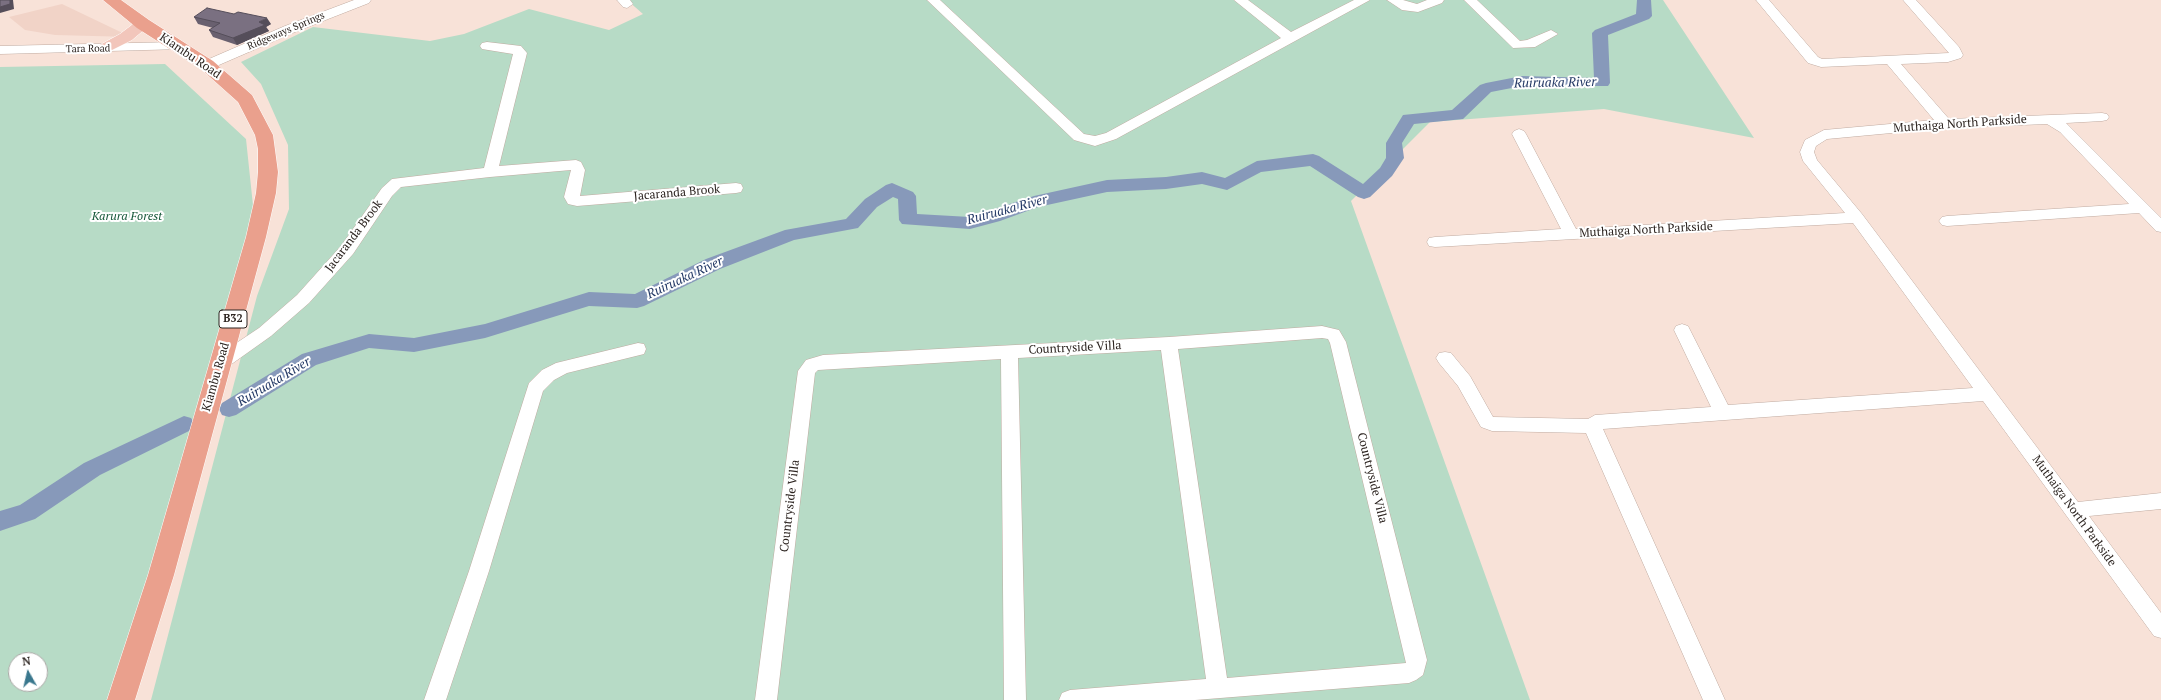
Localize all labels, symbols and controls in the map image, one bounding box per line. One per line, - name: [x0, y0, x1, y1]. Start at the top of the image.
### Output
- street label: Ridgeways Springs: [246, 9, 326, 53]
- street label: Kiambu Road: [157, 30, 223, 82]
- street label: Tara Road: [66, 43, 110, 55]
- water label: Ruiruaka River: [1514, 74, 1596, 92]
- street label: Muthaiga North Parkside: [1893, 112, 2027, 136]
- street label: Jacaranda Brook: [633, 182, 721, 204]
- water label: Ruiruaka River: [965, 192, 1049, 228]
- street label: Jacaranda Brook: [322, 197, 386, 275]
- park label: Karura Forest: [92, 210, 162, 224]
- street label: Muthaiga North Parkside: [1579, 219, 1713, 241]
- water label: Ruiruaka River: [644, 254, 726, 302]
- road number: B32: [219, 310, 247, 328]
- street label: Countryside Villa: [1028, 338, 1122, 358]
- street label: Kiambu Road: [199, 341, 233, 413]
- water label: Ruiruaka River: [235, 354, 313, 410]
- street label: Countryside Villa: [1354, 431, 1390, 525]
- street label: Muthaiga North Parkside: [2029, 453, 2119, 569]
- street label: Countryside Villa: [777, 459, 803, 553]
- north arrow: [8, 652, 48, 692]
- text: N: [21, 654, 32, 669]

